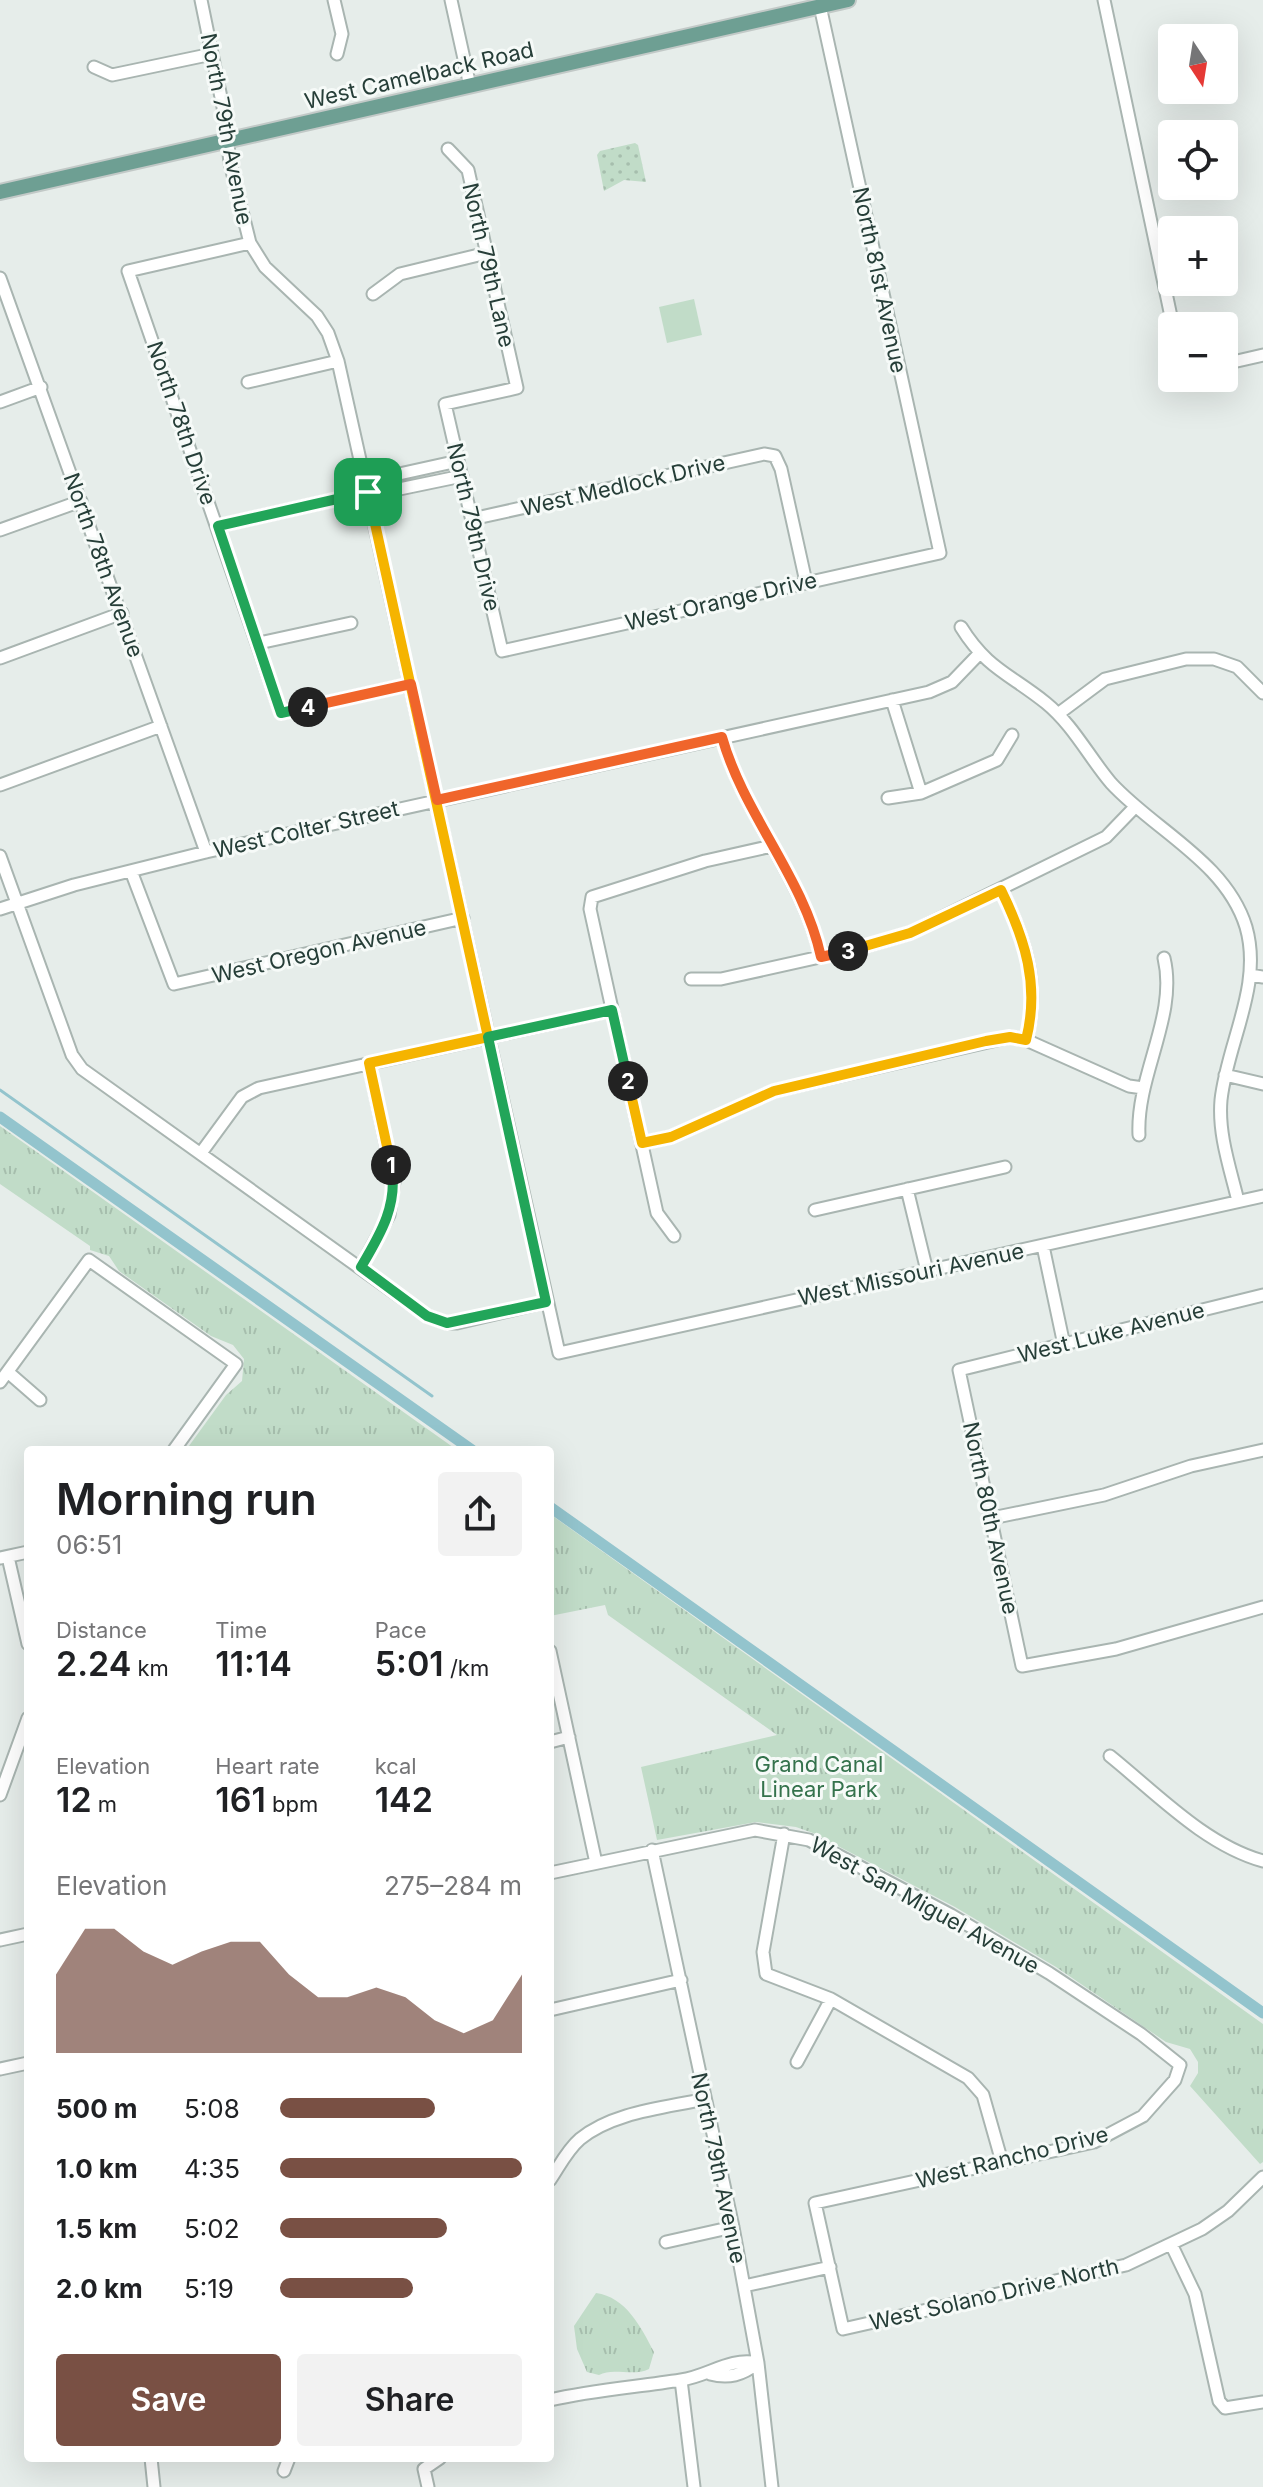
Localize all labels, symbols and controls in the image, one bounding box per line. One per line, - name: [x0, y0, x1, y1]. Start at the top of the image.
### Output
- north arrow: [1158, 24, 1238, 104]
- map controls: [1158, 24, 1238, 392]
- street label: North 79th Avenue: [196, 31, 258, 227]
- street label: West Camelback Road: [302, 36, 536, 114]
- button: locate: [1158, 120, 1238, 200]
- street label: North 79th Lane: [457, 180, 521, 350]
- street label: North 81st Avenue: [848, 185, 912, 375]
- button: +: [1158, 216, 1238, 296]
- button: −: [1158, 312, 1238, 392]
- street label: North 78th Drive: [142, 338, 222, 508]
- street label: North 79th Drive: [442, 440, 506, 614]
- street label: West Medlock Drive: [518, 449, 728, 521]
- pin: [334, 458, 402, 526]
- street label: North 78th Avenue: [59, 469, 149, 661]
- icon: arrive: [346, 470, 390, 514]
- street label: West Orange Drive: [623, 566, 819, 636]
- pin: 4: [288, 687, 328, 727]
- text: 4: [301, 694, 315, 720]
- street label: West Colter Street: [211, 795, 401, 863]
- street label: West Oregon Avenue: [209, 914, 429, 988]
- pin: 3: [828, 931, 868, 971]
- text: 3: [841, 938, 855, 964]
- pin: 2: [608, 1061, 648, 1101]
- text: 2: [621, 1068, 635, 1094]
- pin: 1: [371, 1145, 411, 1185]
- text: 1: [386, 1152, 396, 1178]
- street label: West Missouri Avenue: [796, 1237, 1026, 1311]
- street label: West Luke Avenue: [1015, 1296, 1207, 1368]
- street label: North 80th Avenue: [958, 1419, 1024, 1617]
- text: Morning run: [56, 1472, 317, 1526]
- button: share: [438, 1472, 522, 1556]
- text: 06:51: [56, 1529, 122, 1560]
- text: Distance: [56, 1617, 147, 1643]
- text: Time: [215, 1617, 267, 1643]
- text: Pace: [375, 1617, 426, 1643]
- text: 2.24: [56, 1643, 131, 1684]
- text: 11:14: [215, 1643, 292, 1684]
- text: 5:01: [375, 1643, 444, 1684]
- text: km: [131, 1655, 169, 1681]
- text: /km: [444, 1655, 489, 1681]
- park label: Grand Canal Linear Park: [755, 1751, 883, 1802]
- text: Elevation: [56, 1753, 150, 1779]
- text: Heart rate: [215, 1753, 320, 1779]
- text: kcal: [375, 1753, 417, 1779]
- text: 12: [56, 1779, 92, 1820]
- text: 161: [215, 1779, 266, 1820]
- text: 142: [375, 1779, 433, 1820]
- text: m: [92, 1791, 117, 1817]
- text: bpm: [266, 1791, 318, 1817]
- street label: West San Miguel Avenue: [806, 1831, 1044, 1979]
- text: Elevation: [56, 1870, 167, 1901]
- text: 275–284 m: [384, 1870, 522, 1901]
- street label: North 79th Avenue: [686, 2070, 752, 2266]
- text: 500 m: [56, 2093, 138, 2124]
- text: 5:08: [184, 2093, 240, 2124]
- street label: West Rancho Drive: [913, 2121, 1111, 2193]
- text: 1.0 km: [56, 2153, 138, 2184]
- text: 4:35: [184, 2153, 240, 2184]
- text: 1.5 km: [56, 2213, 137, 2244]
- text: 5:02: [184, 2213, 240, 2244]
- street label: West Solano Drive North: [867, 2253, 1121, 2335]
- text: 2.0 km: [56, 2273, 143, 2304]
- text: 5:19: [184, 2273, 234, 2304]
- button: Save: [56, 2354, 281, 2446]
- button: Share: [297, 2354, 522, 2446]

